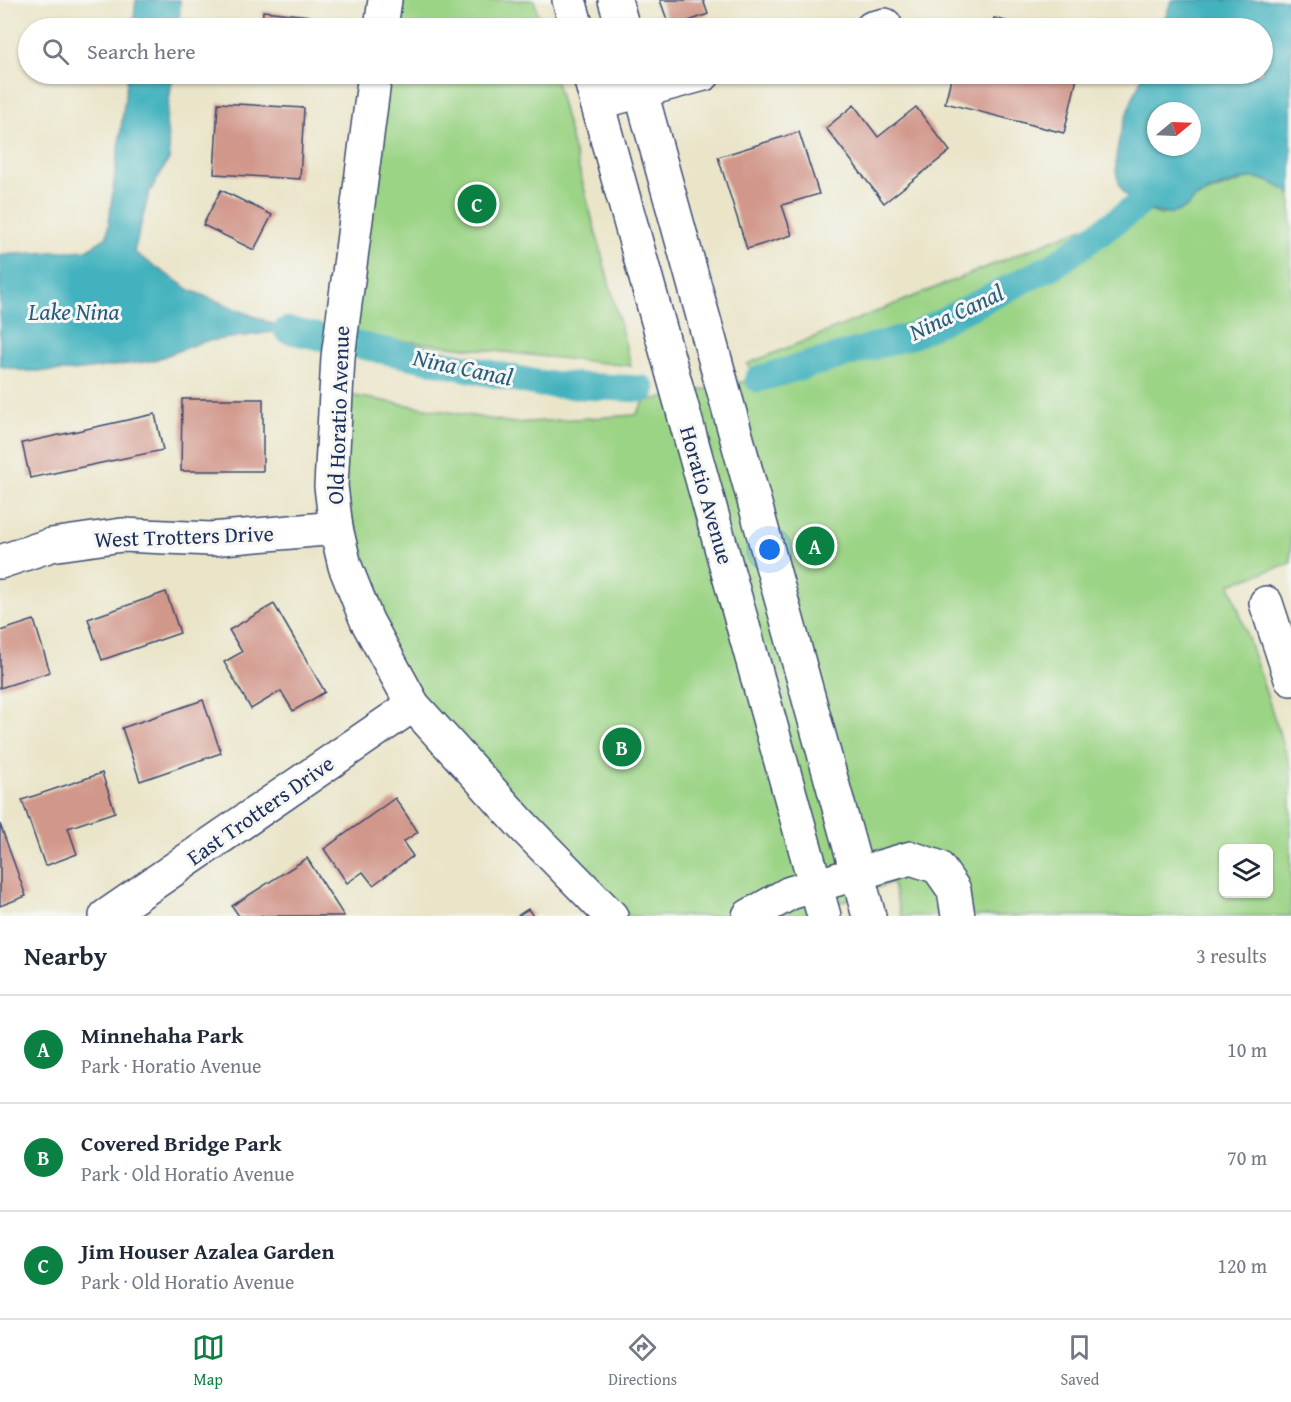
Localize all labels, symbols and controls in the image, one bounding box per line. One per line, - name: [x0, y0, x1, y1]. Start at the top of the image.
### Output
- search box: [18, 18, 1273, 84]
- icon: search: [39, 35, 72, 68]
- text: Search here: [87, 35, 196, 67]
- north arrow: [1147, 102, 1201, 156]
- pin: C: [458, 182, 496, 226]
- water label: Nina Canal: [902, 275, 1009, 350]
- water label: Lake Nina: [27, 294, 120, 329]
- street label: Old Horatio Avenue: [319, 325, 357, 505]
- water label: Nina Canal: [409, 339, 516, 395]
- street label: Horatio Avenue: [672, 422, 742, 568]
- street label: West Trotters Drive: [94, 517, 274, 555]
- pin: A: [796, 524, 834, 568]
- your location: [755, 535, 784, 564]
- pin: B: [602, 724, 642, 770]
- street label: East Trotters Drive: [180, 747, 340, 873]
- map controls: [1219, 844, 1273, 898]
- button: layers: [1219, 844, 1273, 898]
- text: Nearby: [24, 936, 107, 975]
- text: 3 results: [1196, 941, 1267, 970]
- text: Minnehaha Park: [81, 1019, 244, 1051]
- text: A: [37, 1035, 50, 1064]
- text: 10 m: [1227, 1035, 1267, 1064]
- text: Park · Horatio Avenue: [81, 1051, 261, 1080]
- text: Covered Bridge Park: [81, 1127, 281, 1159]
- text: B: [37, 1143, 50, 1172]
- text: 70 m: [1227, 1143, 1267, 1172]
- text: Park · Old Horatio Avenue: [81, 1159, 294, 1188]
- text: Jim Houser Azalea Garden: [81, 1235, 334, 1267]
- text: C: [38, 1251, 49, 1280]
- text: 120 m: [1217, 1251, 1267, 1280]
- text: Park · Old Horatio Avenue: [81, 1267, 294, 1296]
- tab: Map: [192, 1331, 225, 1391]
- tab: Directions: [608, 1331, 677, 1391]
- tab: Saved: [1060, 1331, 1099, 1391]

